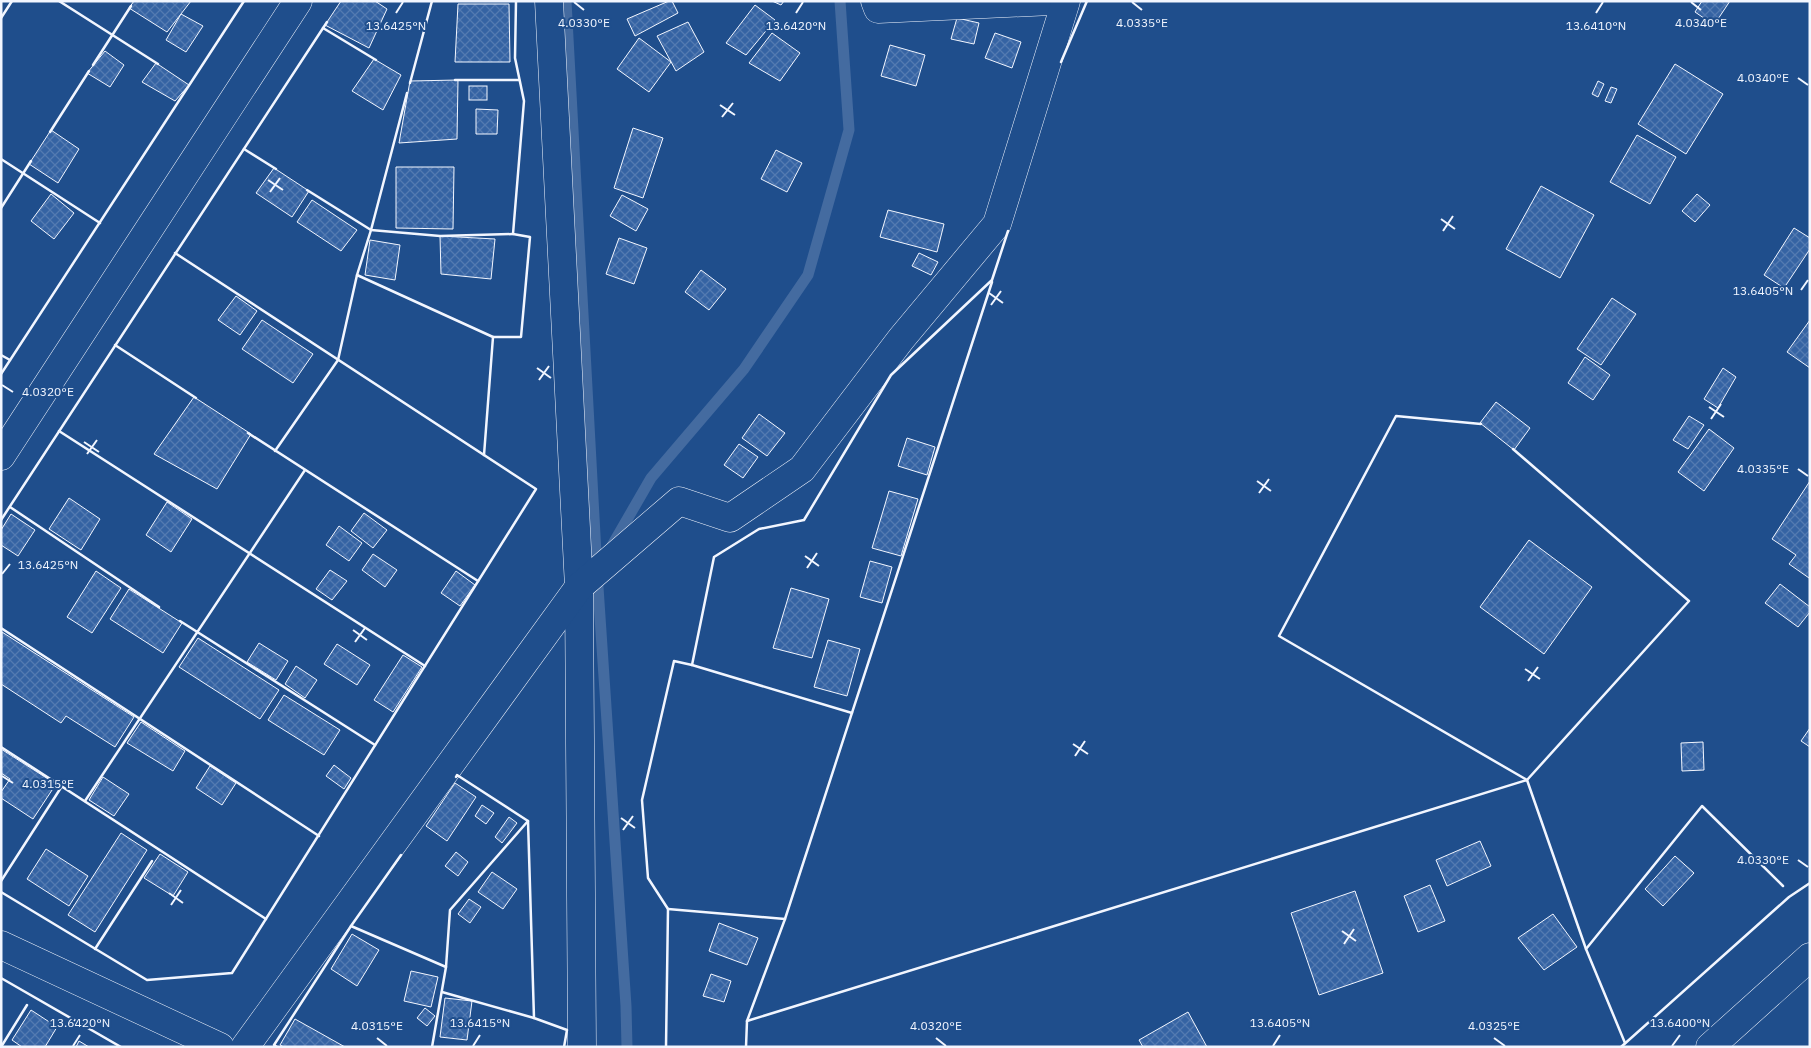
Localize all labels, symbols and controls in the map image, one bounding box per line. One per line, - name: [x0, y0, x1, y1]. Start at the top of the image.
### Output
- text: 4.0330°E: [558, 15, 610, 30]
- text: 4.0335°E: [1116, 15, 1168, 30]
- text: 4.0340°E: [1675, 15, 1727, 30]
- text: 13.6425°N: [366, 18, 426, 33]
- text: 13.6420°N: [766, 18, 826, 33]
- text: 13.6410°N: [1566, 18, 1626, 33]
- text: 4.0340°E: [1737, 70, 1789, 85]
- text: 13.6405°N: [1733, 283, 1793, 298]
- text: 4.0320°E: [22, 384, 74, 399]
- text: 4.0335°E: [1737, 461, 1789, 476]
- text: 13.6425°N: [18, 557, 78, 572]
- text: 4.0315°E: [22, 776, 74, 791]
- text: 4.0330°E: [1737, 852, 1789, 867]
- text: 13.6420°N: [50, 1015, 110, 1030]
- text: 13.6415°N: [450, 1015, 510, 1030]
- text: 13.6405°N: [1250, 1015, 1310, 1030]
- text: 13.6400°N: [1650, 1015, 1710, 1030]
- text: 4.0315°E: [351, 1018, 403, 1033]
- text: 4.0320°E: [910, 1018, 962, 1033]
- text: 4.0325°E: [1468, 1018, 1520, 1033]

